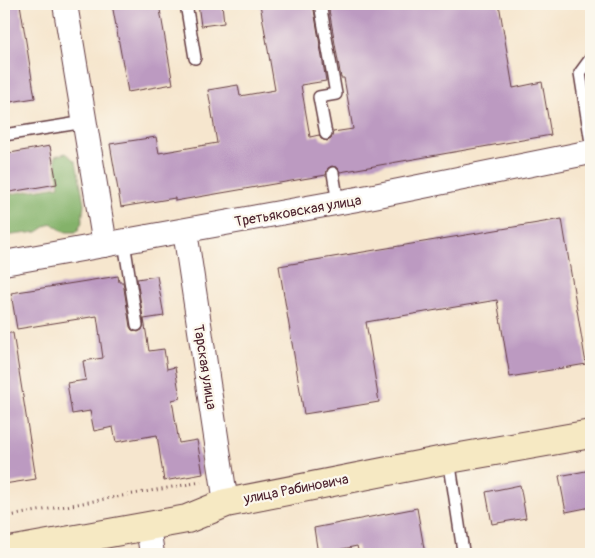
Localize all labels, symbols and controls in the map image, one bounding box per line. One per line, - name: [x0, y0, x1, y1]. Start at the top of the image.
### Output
- street label: Третьяковская улица: [233, 191, 363, 231]
- street label: Тарская улица: [190, 323, 220, 411]
- street label: улица Рабиновича: [241, 471, 350, 508]

